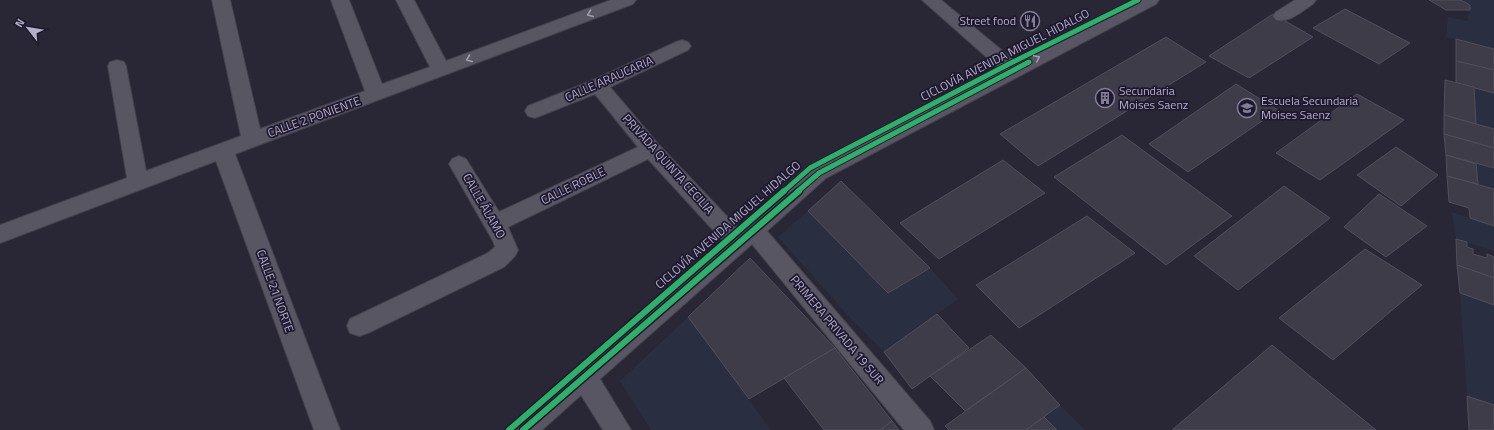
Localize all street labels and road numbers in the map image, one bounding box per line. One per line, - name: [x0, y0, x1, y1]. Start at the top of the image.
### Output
- street label: CICLOVÍA AVENIDA MIGUEL HIDALGO: [917, 3, 1093, 106]
- street label: CALLE ARAUCARIA: [562, 51, 656, 107]
- street label: CALLE 2 PONIENTE: [265, 91, 363, 142]
- street label: PRIVADA QUINTA CECILIA: [618, 109, 719, 218]
- street label: CICLOVÍA AVENIDA MIGUEL HIDALGO: [651, 156, 805, 293]
- street label: CALLE ROBLE: [537, 162, 609, 209]
- street label: CALLE ÁLAMO: [458, 170, 511, 242]
- street label: CALLE 21 NORTE: [252, 247, 299, 335]
- street label: PRIMERA PRIVADA 19 SUR: [786, 271, 889, 388]

